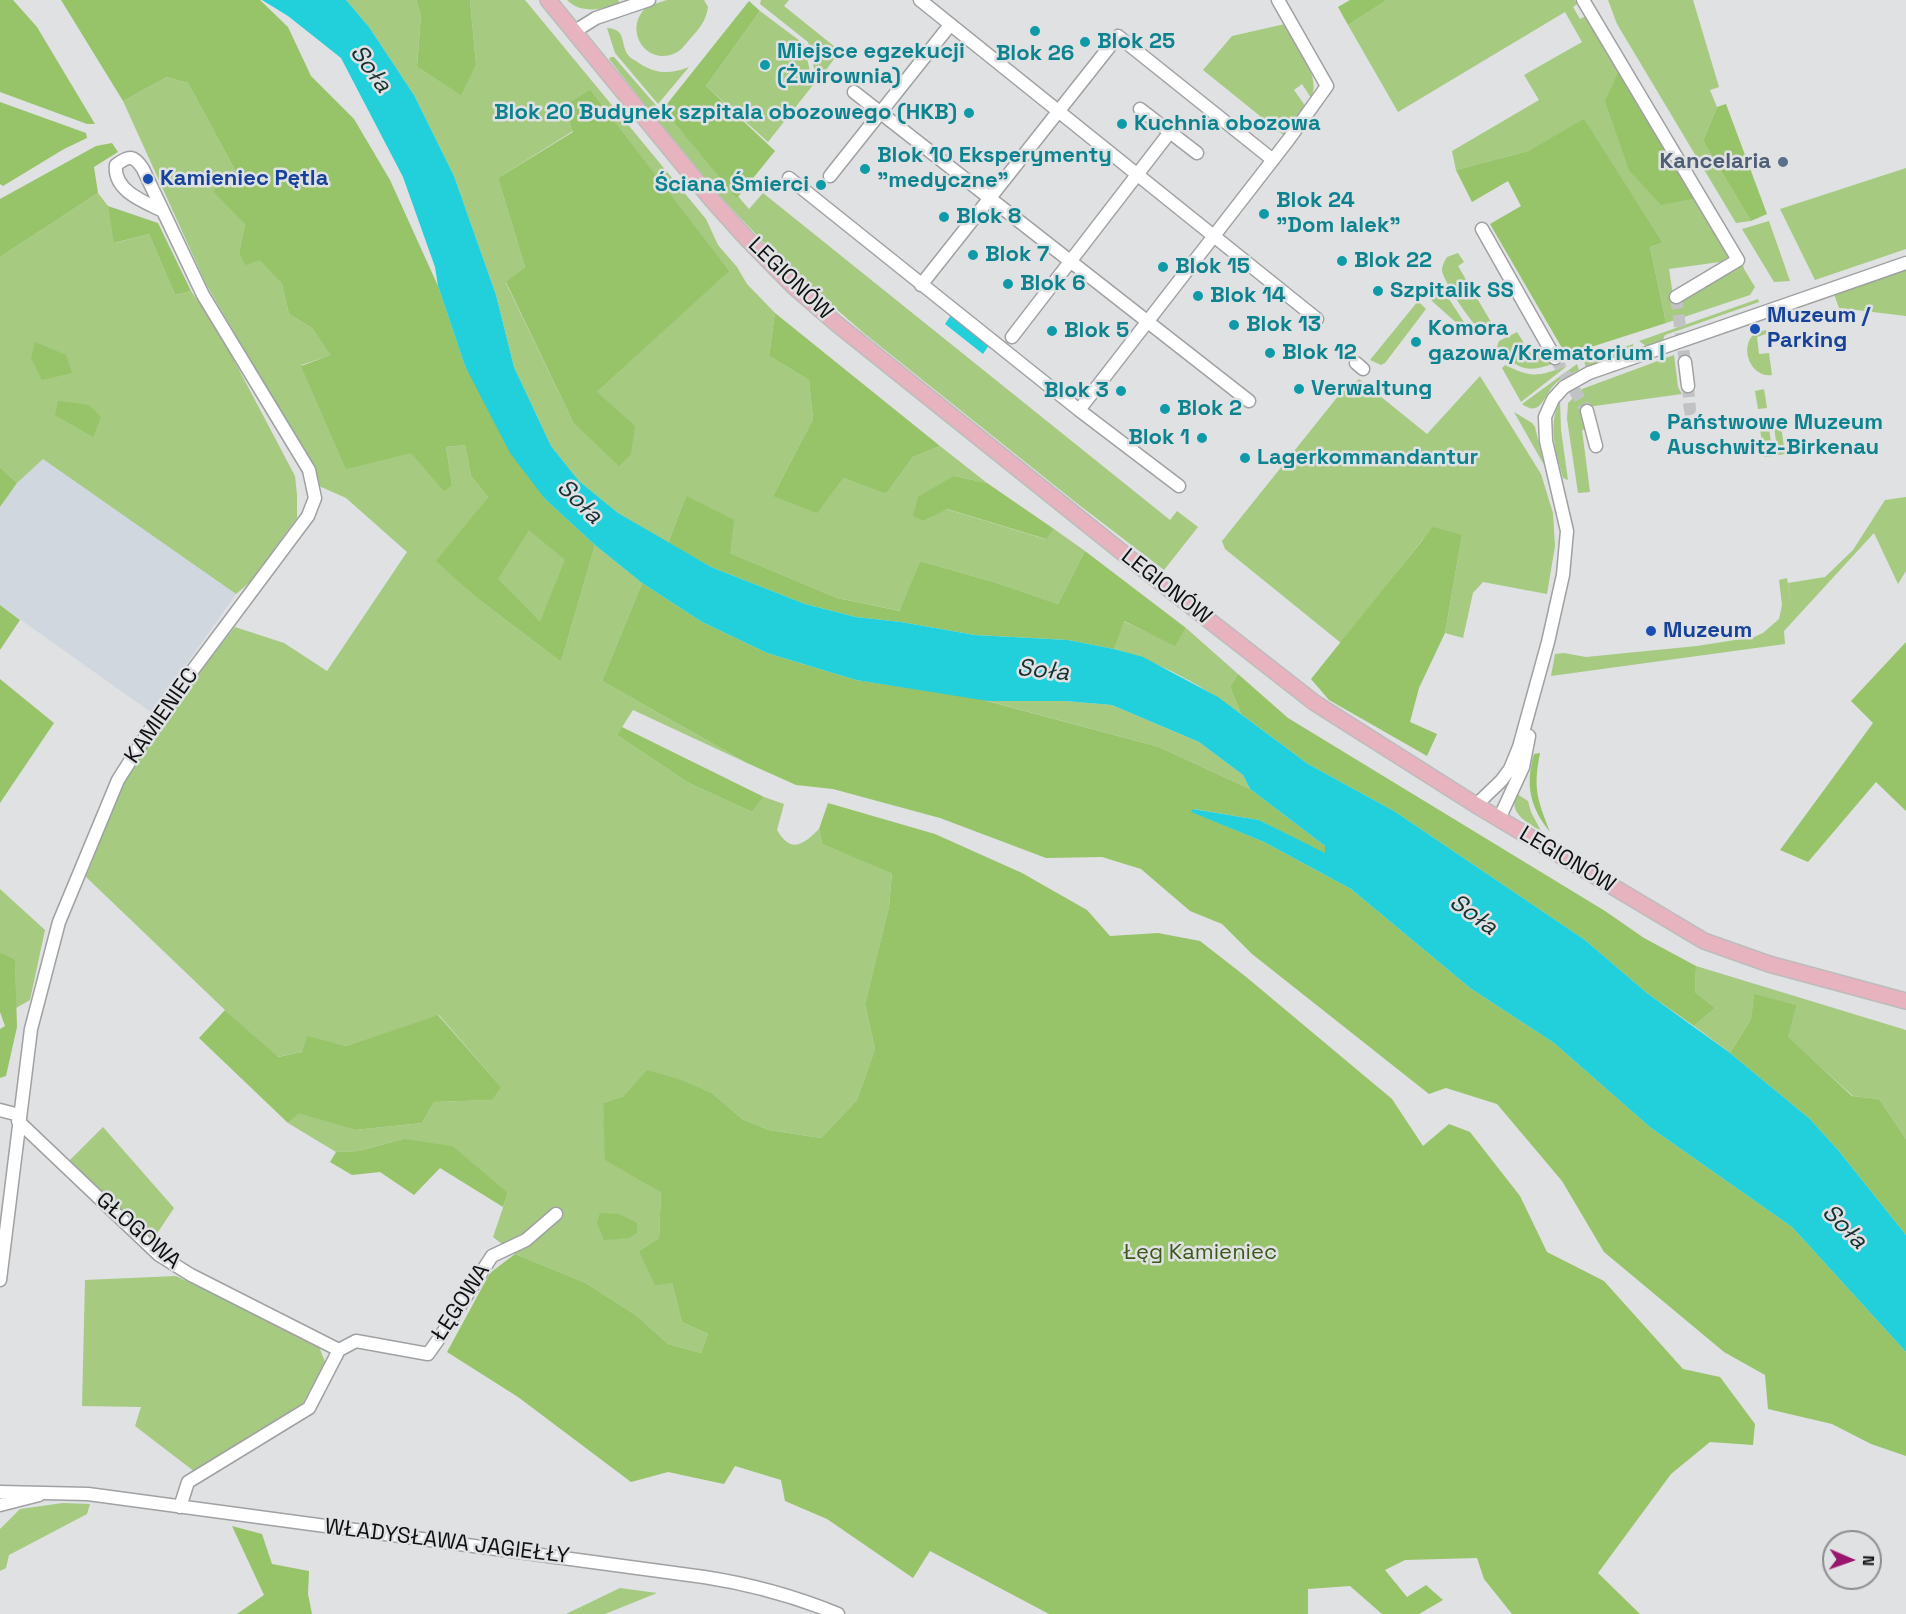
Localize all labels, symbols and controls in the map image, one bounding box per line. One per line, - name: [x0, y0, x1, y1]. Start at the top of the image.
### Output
- marker: Blok 26: [1028, 24, 1042, 38]
- place label: Blok 25: [1097, 29, 1175, 55]
- marker: Blok 25: [1078, 35, 1092, 49]
- water label: Soła: [343, 39, 397, 99]
- place label: Miejsce egzekucji (Żwirownia): [777, 39, 965, 90]
- place label: Blok 26: [996, 41, 1074, 67]
- marker: Miejsce egzekucji (Żwirownia): [758, 58, 772, 72]
- place label: Blok 20 Budynek szpitala obozowego (HKB): [494, 100, 957, 126]
- marker: Blok 20 Budynek szpitala obozowego (HKB): [962, 106, 976, 120]
- place label: Kuchnia obozowa: [1134, 111, 1321, 137]
- marker: Kuchnia obozowa: [1115, 117, 1129, 131]
- place label: Blok 10 Eksperymenty "medyczne": [877, 143, 1112, 194]
- place label: Kancelaria: [1660, 149, 1771, 175]
- marker: Kancelaria: [1776, 155, 1790, 169]
- marker: Blok 10 Eksperymenty "medyczne": [858, 162, 872, 176]
- place label: Kamieniec Pętla: [160, 166, 328, 192]
- marker: Kamieniec Pętla: [141, 172, 155, 186]
- place label: Ściana Śmierci: [655, 172, 809, 198]
- marker: Ściana Śmierci: [814, 178, 828, 192]
- place label: Blok 24 "Dom lalek": [1276, 188, 1401, 240]
- place label: Blok 8: [956, 204, 1021, 230]
- marker: Blok 24 "Dom lalek": [1257, 207, 1271, 221]
- marker: Blok 8: [937, 210, 951, 224]
- street label: LEGIONÓW: [742, 232, 838, 326]
- place label: Blok 7: [985, 242, 1049, 268]
- marker: Blok 7: [966, 248, 980, 262]
- place label: Blok 22: [1354, 248, 1432, 274]
- place label: Blok 15: [1175, 254, 1250, 280]
- marker: Blok 22: [1335, 254, 1349, 268]
- marker: Blok 15: [1156, 260, 1170, 274]
- place label: Blok 6: [1020, 271, 1086, 297]
- marker: Blok 6: [1001, 277, 1015, 291]
- place label: Szpitalik SS: [1390, 278, 1514, 304]
- place label: Blok 14: [1210, 283, 1286, 309]
- marker: Szpitalik SS: [1371, 284, 1385, 298]
- marker: Blok 14: [1191, 289, 1205, 303]
- place label: Muzeum / Parking: [1767, 303, 1870, 354]
- place label: Blok 13: [1246, 312, 1321, 338]
- place label: Komora gazowa/Krematorium I: [1428, 316, 1665, 368]
- place label: Blok 5: [1064, 318, 1129, 344]
- marker: Blok 13: [1227, 318, 1241, 332]
- marker: Muzeum / Parking: [1748, 322, 1762, 336]
- marker: Blok 5: [1045, 324, 1059, 338]
- marker: Komora gazowa/Krematorium I: [1409, 335, 1423, 349]
- place label: Blok 12: [1282, 340, 1357, 366]
- marker: Blok 12: [1263, 346, 1277, 360]
- place label: Verwaltung: [1311, 376, 1432, 402]
- place label: Blok 3: [1044, 378, 1109, 404]
- marker: Verwaltung: [1292, 382, 1306, 396]
- marker: Blok 3: [1114, 384, 1128, 398]
- place label: Blok 2: [1177, 396, 1242, 422]
- marker: Blok 2: [1158, 402, 1172, 416]
- place label: Państwowe Muzeum Auschwitz-Birkenau: [1667, 410, 1883, 462]
- place label: Blok 1: [1128, 425, 1190, 451]
- marker: Państwowe Muzeum Auschwitz-Birkenau: [1648, 429, 1662, 443]
- marker: Blok 1: [1195, 431, 1209, 445]
- place label: Lagerkommandantur: [1257, 445, 1478, 471]
- marker: Lagerkommandantur: [1238, 451, 1252, 465]
- water label: Soła: [550, 474, 608, 530]
- street label: LEGIONÓW: [1116, 544, 1216, 630]
- place label: Muzeum: [1663, 618, 1752, 644]
- marker: Muzeum: [1644, 624, 1658, 638]
- water label: Soła: [1016, 654, 1070, 688]
- street label: KAMIENIEC: [119, 663, 205, 769]
- street label: LEGIONÓW: [1514, 821, 1620, 899]
- water label: Soła: [1443, 888, 1503, 942]
- street label: GŁOGOWA: [90, 1187, 186, 1275]
- water label: Soła: [1815, 1198, 1873, 1256]
- park label: Łęg Kamieniec: [1123, 1240, 1277, 1266]
- street label: ŁĘGOWA: [426, 1259, 496, 1347]
- street label: WŁADYSŁAWA JAGIEŁŁY: [323, 1514, 571, 1570]
- north arrow: [1822, 1530, 1882, 1590]
- text: N: [1858, 1555, 1879, 1566]

